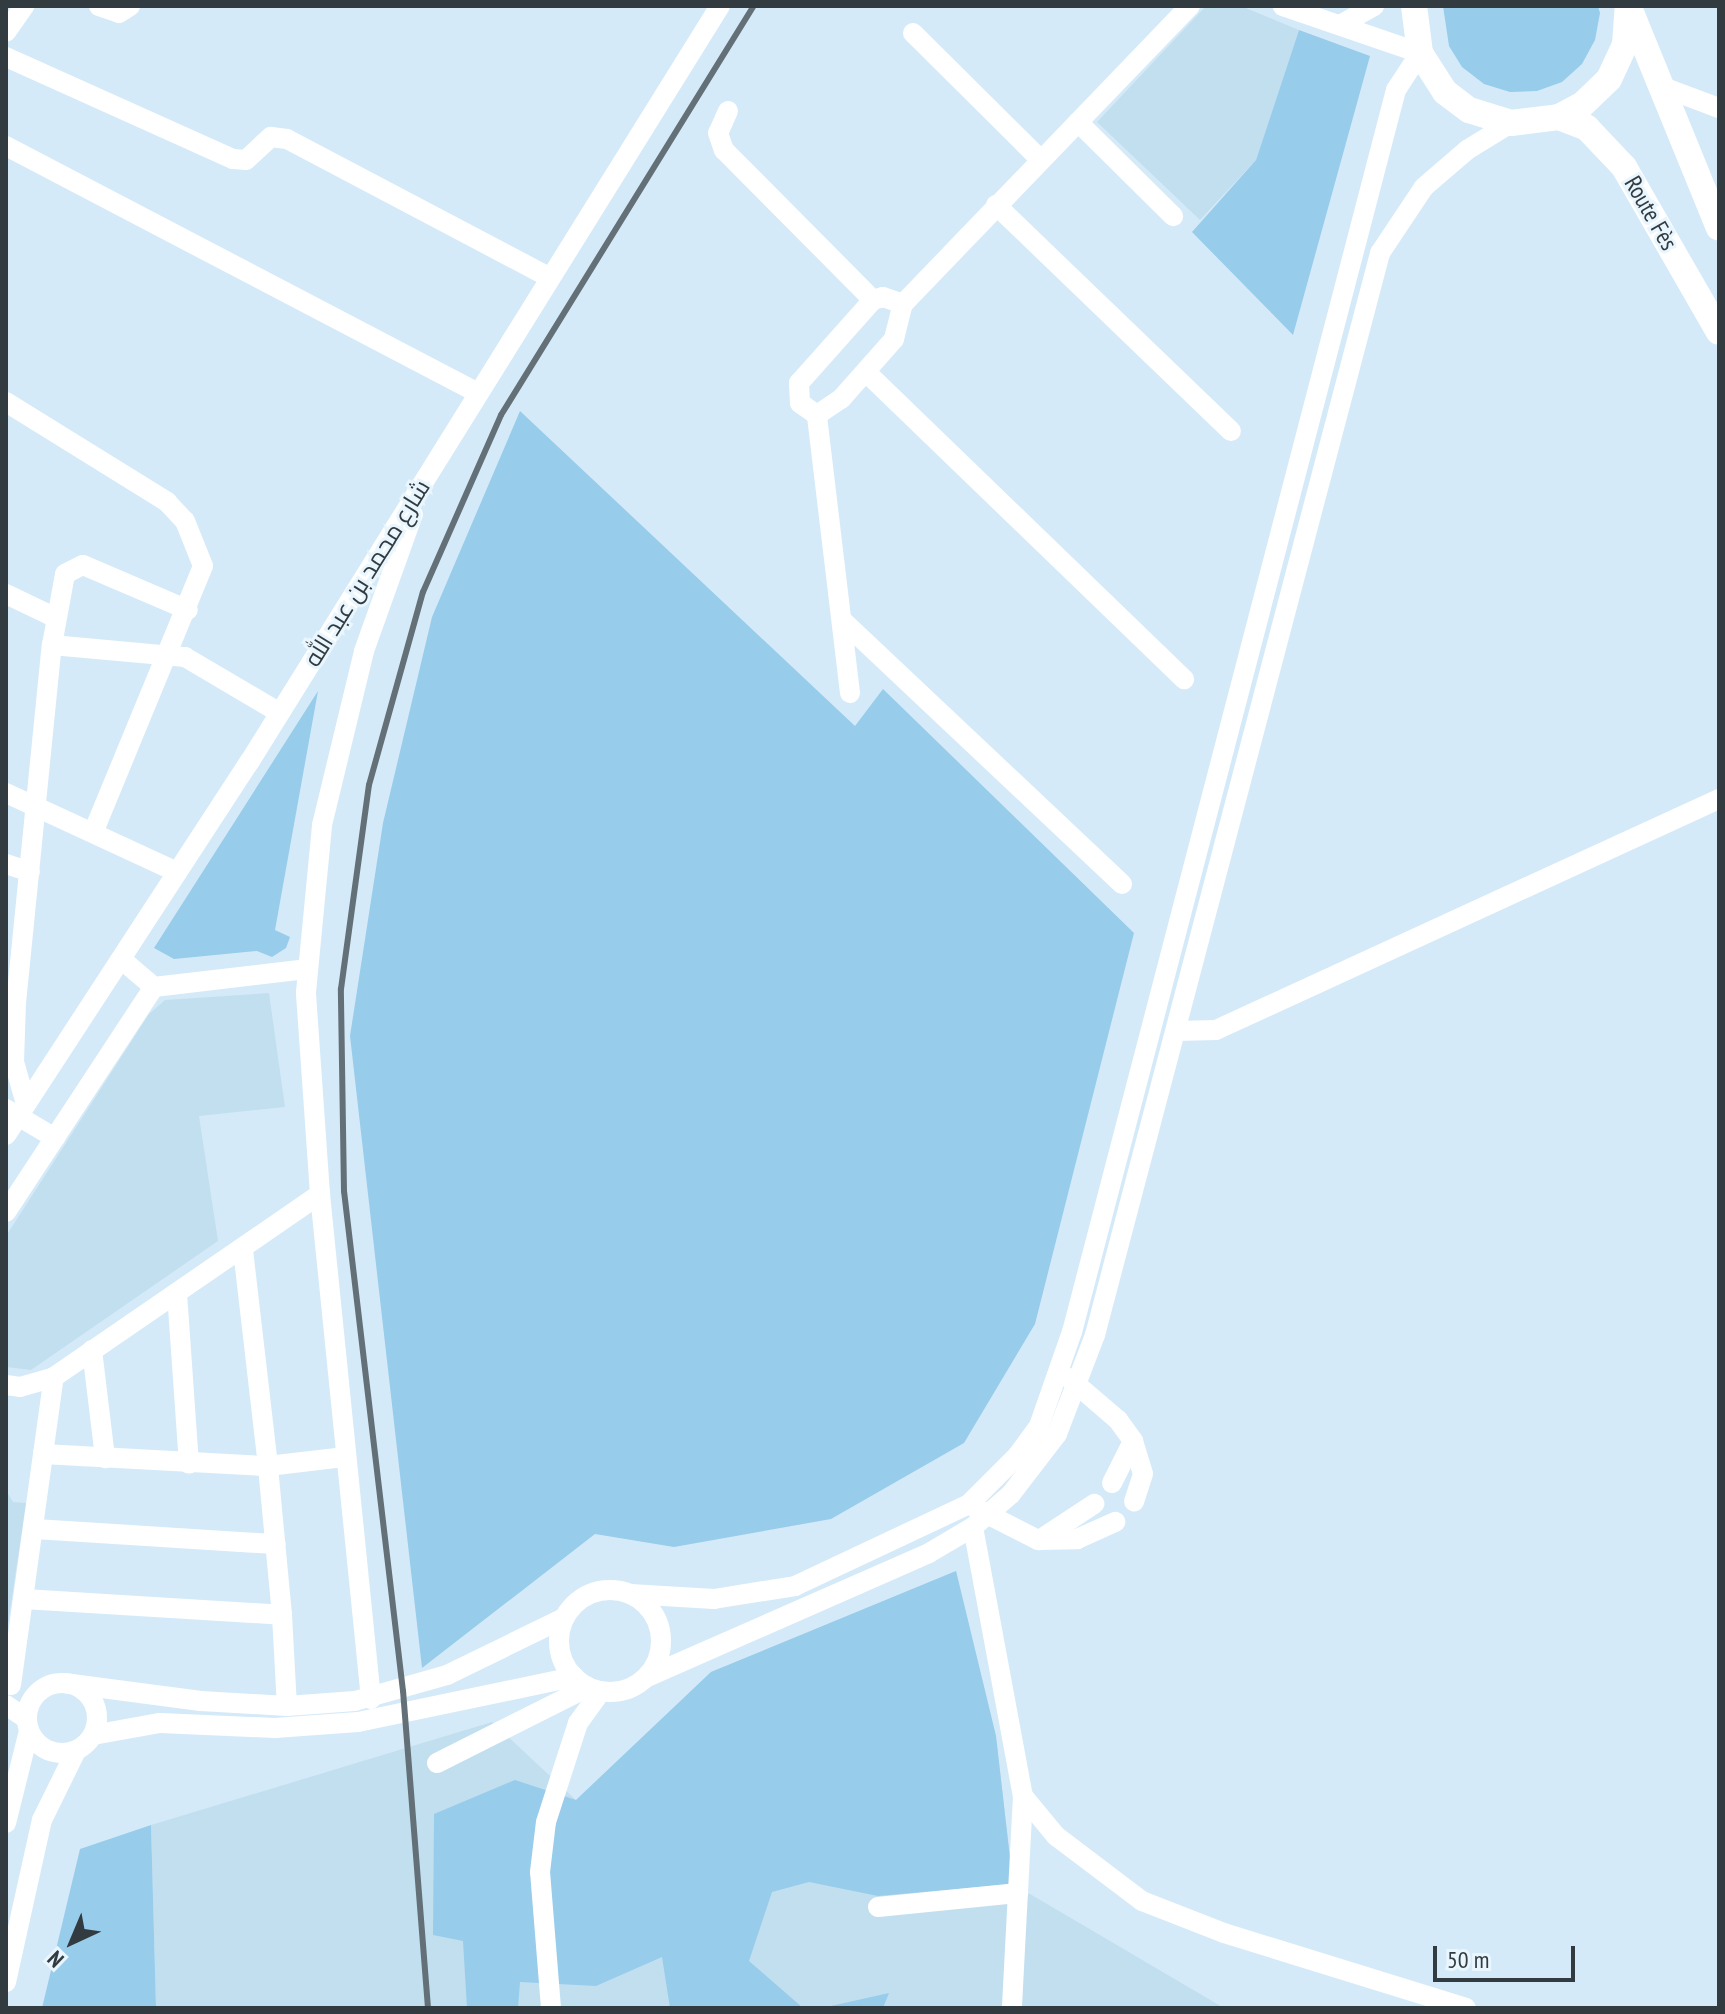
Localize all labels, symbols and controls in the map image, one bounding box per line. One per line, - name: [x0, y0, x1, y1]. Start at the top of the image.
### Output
- street label: Route Fès: [1618, 171, 1684, 255]
- street label: شارع محمد بن عبد الله: [298, 474, 436, 672]
- north arrow: [32, 1902, 112, 1982]
- scale bar: [1437, 1930, 1579, 1980]
- text: 50 m: [1447, 1944, 1489, 1975]
- text: N: [41, 1945, 69, 1973]

